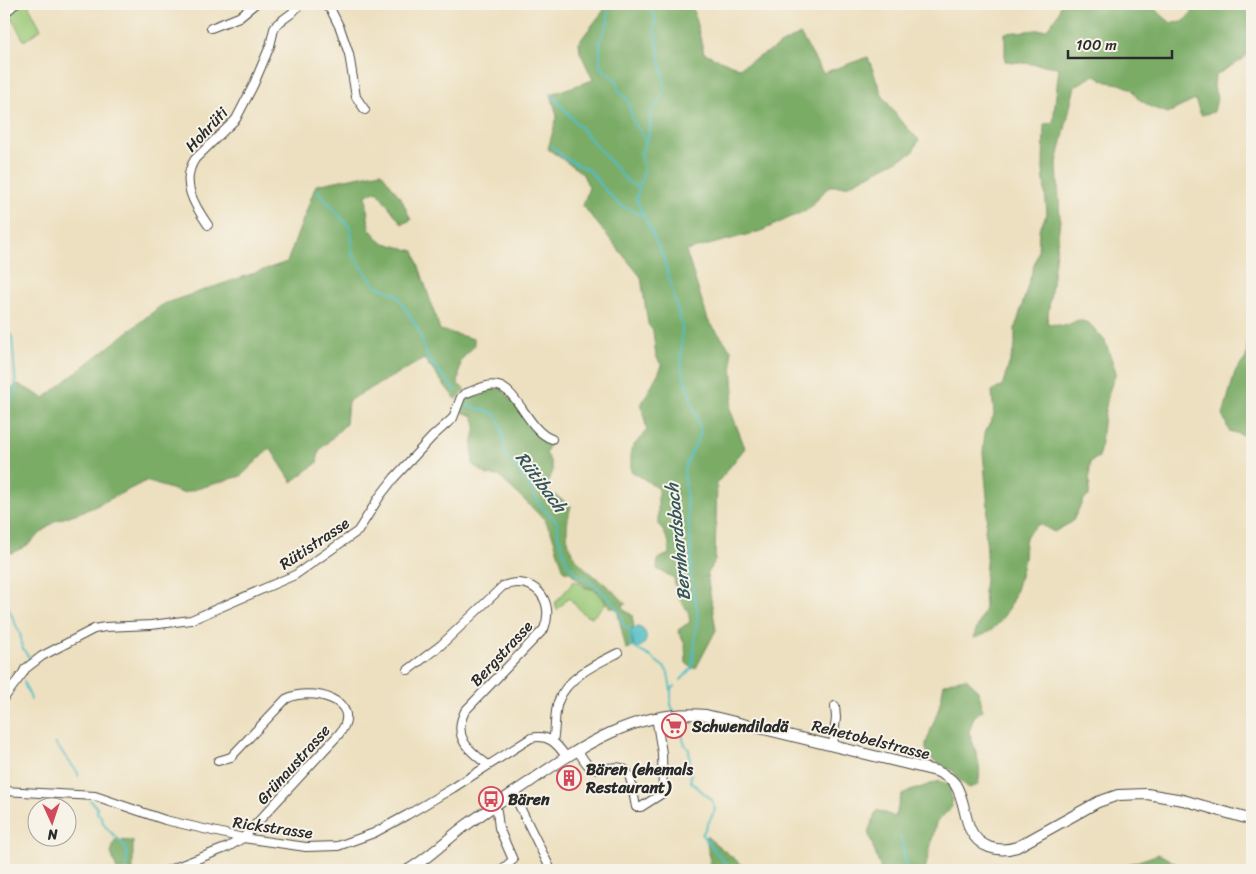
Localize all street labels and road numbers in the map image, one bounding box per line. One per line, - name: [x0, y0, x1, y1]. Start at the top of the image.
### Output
- street label: Hohrüti: [177, 99, 236, 159]
- street label: Rütistrasse: [273, 509, 356, 578]
- street label: Bergstrasse: [463, 613, 540, 693]
- street label: Rehetobelstrasse: [809, 711, 933, 768]
- street label: Grünaustrasse: [249, 717, 338, 811]
- street label: Rickstrasse: [231, 808, 315, 847]

